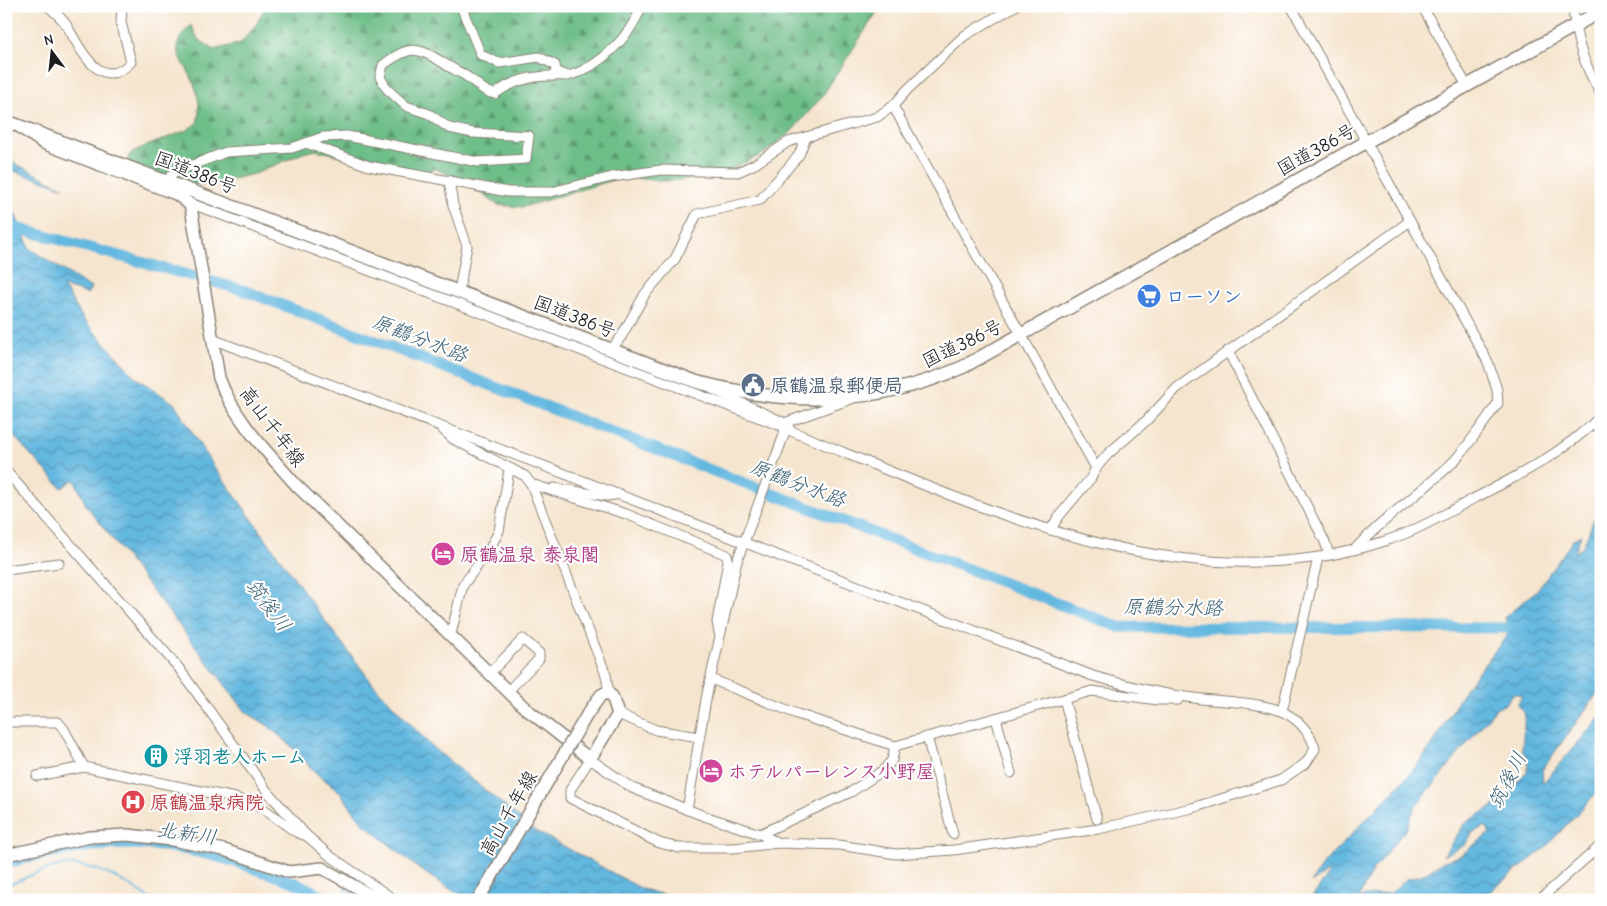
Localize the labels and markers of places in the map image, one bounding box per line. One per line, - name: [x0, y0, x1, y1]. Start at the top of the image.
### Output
- supermarket icon: ローソン: [1136, 283, 1162, 309]
- place label: ローソン: [1166, 286, 1242, 308]
- public building icon: 原鶴温泉郵便局: [740, 372, 766, 398]
- place label: 原鶴温泉郵便局: [770, 375, 903, 397]
- hotel icon: 原鶴温泉 泰泉閣: [430, 541, 456, 567]
- place label: 原鶴温泉 泰泉閣: [460, 544, 600, 566]
- building icon: 浮羽老人ホーム: [143, 743, 169, 769]
- place label: 浮羽老人ホーム: [174, 746, 306, 768]
- hotel icon: ホテルパーレンス小野屋: [698, 758, 724, 784]
- place label: ホテルパーレンス小野屋: [728, 761, 935, 783]
- hospital icon: 原鶴温泉病院: [120, 789, 146, 815]
- place label: 原鶴温泉病院: [150, 792, 264, 814]

